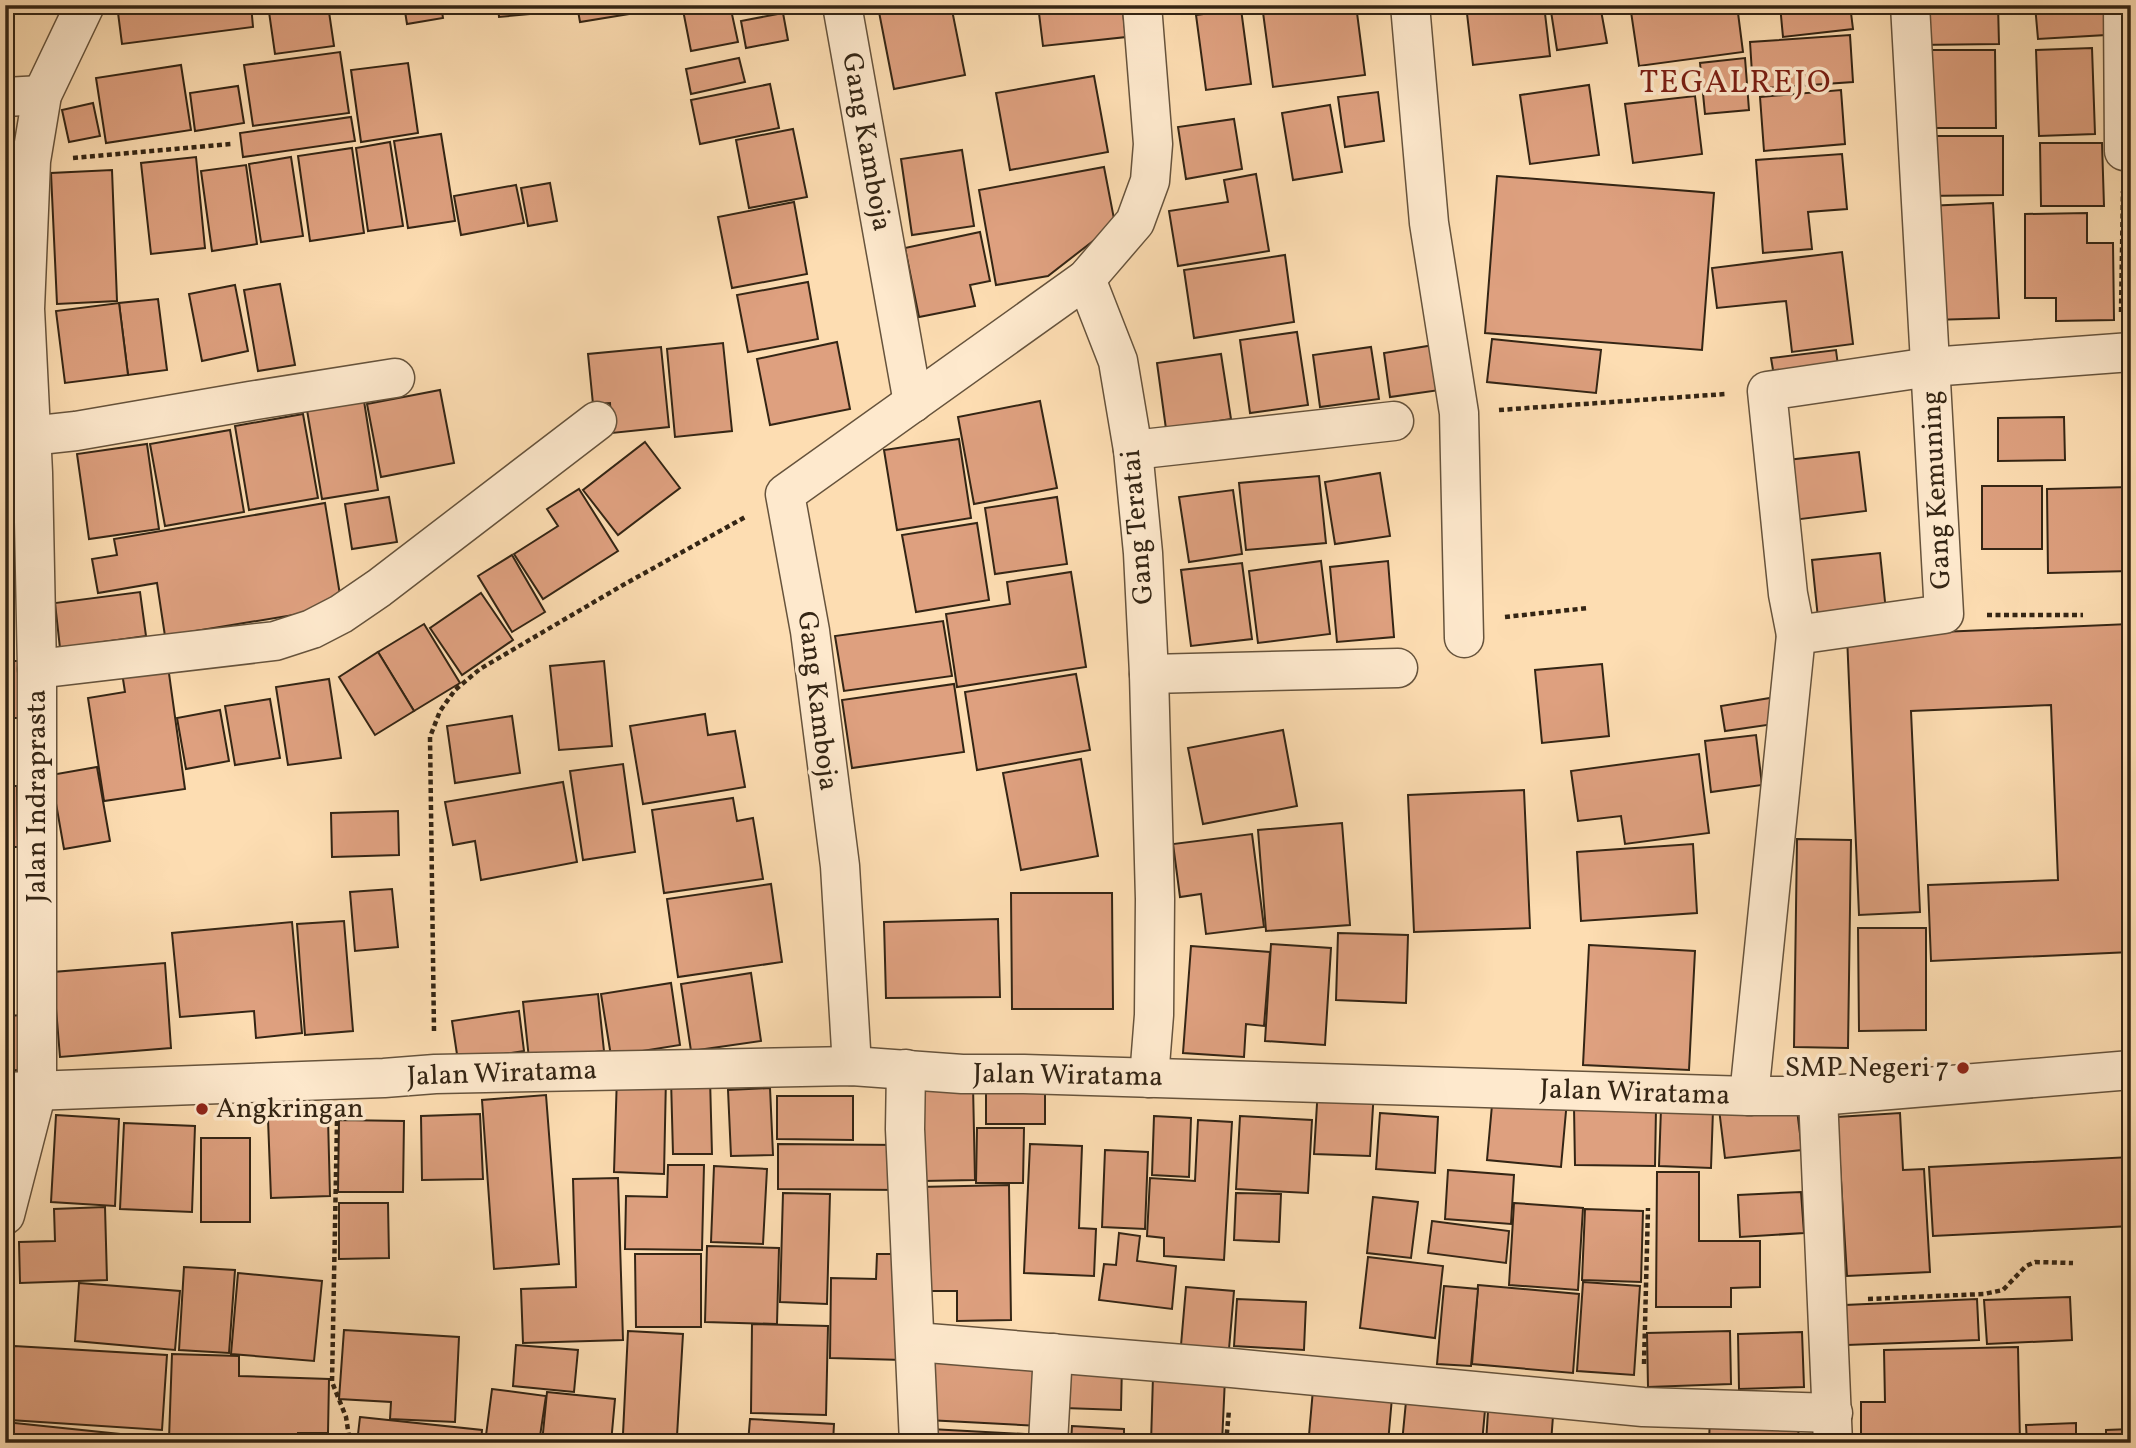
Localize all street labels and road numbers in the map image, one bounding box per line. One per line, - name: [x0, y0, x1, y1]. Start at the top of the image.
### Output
- street label: Gang Kamboja: [831, 50, 901, 234]
- street label: Gang Kemuning: [1912, 390, 1962, 590]
- street label: Gang Teratai: [1112, 448, 1164, 606]
- street label: Gang Kamboja: [787, 609, 847, 793]
- street label: Jalan Indraprasta: [18, 689, 57, 903]
- street label: Jalan Wiratama: [406, 1051, 598, 1097]
- street label: Jalan Wiratama: [972, 1055, 1164, 1097]
- street label: Jalan Wiratama: [1539, 1070, 1731, 1116]

